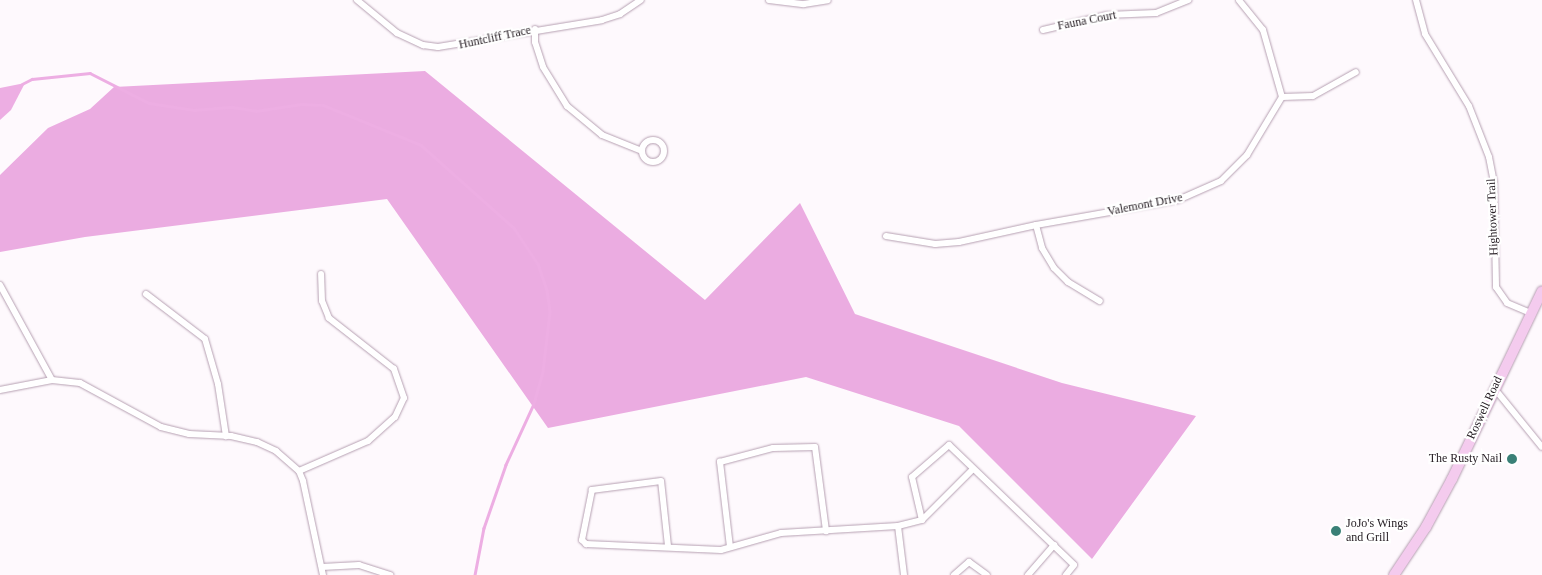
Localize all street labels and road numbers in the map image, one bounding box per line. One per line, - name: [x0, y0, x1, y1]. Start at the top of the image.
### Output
- street label: Fauna Court: [1056, 8, 1118, 34]
- street label: Huntcliff Trace: [457, 23, 533, 53]
- street label: Hightower Trail: [1484, 178, 1502, 256]
- street label: Valemont Drive: [1106, 191, 1184, 219]
- street label: Roswell Road: [1464, 374, 1506, 442]

